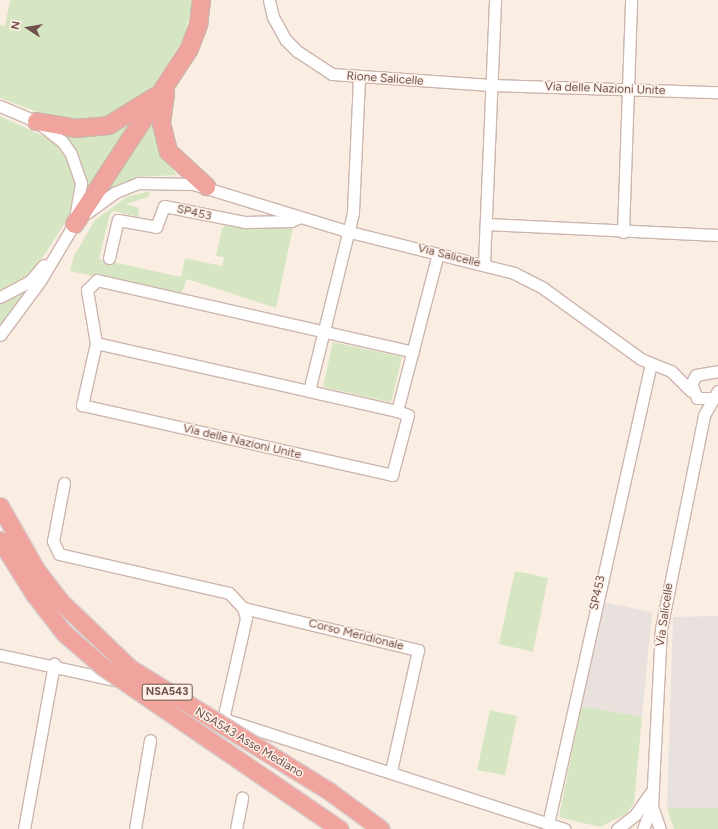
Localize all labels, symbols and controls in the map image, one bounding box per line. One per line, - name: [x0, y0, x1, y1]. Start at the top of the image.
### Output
- north arrow: [8, 8, 48, 48]
- text: N: [9, 20, 23, 31]
- street label: Rione Salicelle: [346, 69, 424, 89]
- street label: Via delle Nazioni Unite: [544, 80, 666, 98]
- street label: SP453: [175, 202, 213, 224]
- street label: Via Salicelle: [416, 241, 482, 271]
- street label: Via delle Nazioni Unite: [181, 421, 303, 463]
- street label: SP453: [587, 574, 609, 612]
- street label: Via Salicelle: [653, 582, 677, 648]
- street label: Corso Meridionale: [307, 616, 405, 654]
- road number: NSA543: [141, 683, 193, 701]
- street label: NSA543 Asse Mediano: [192, 705, 306, 781]

